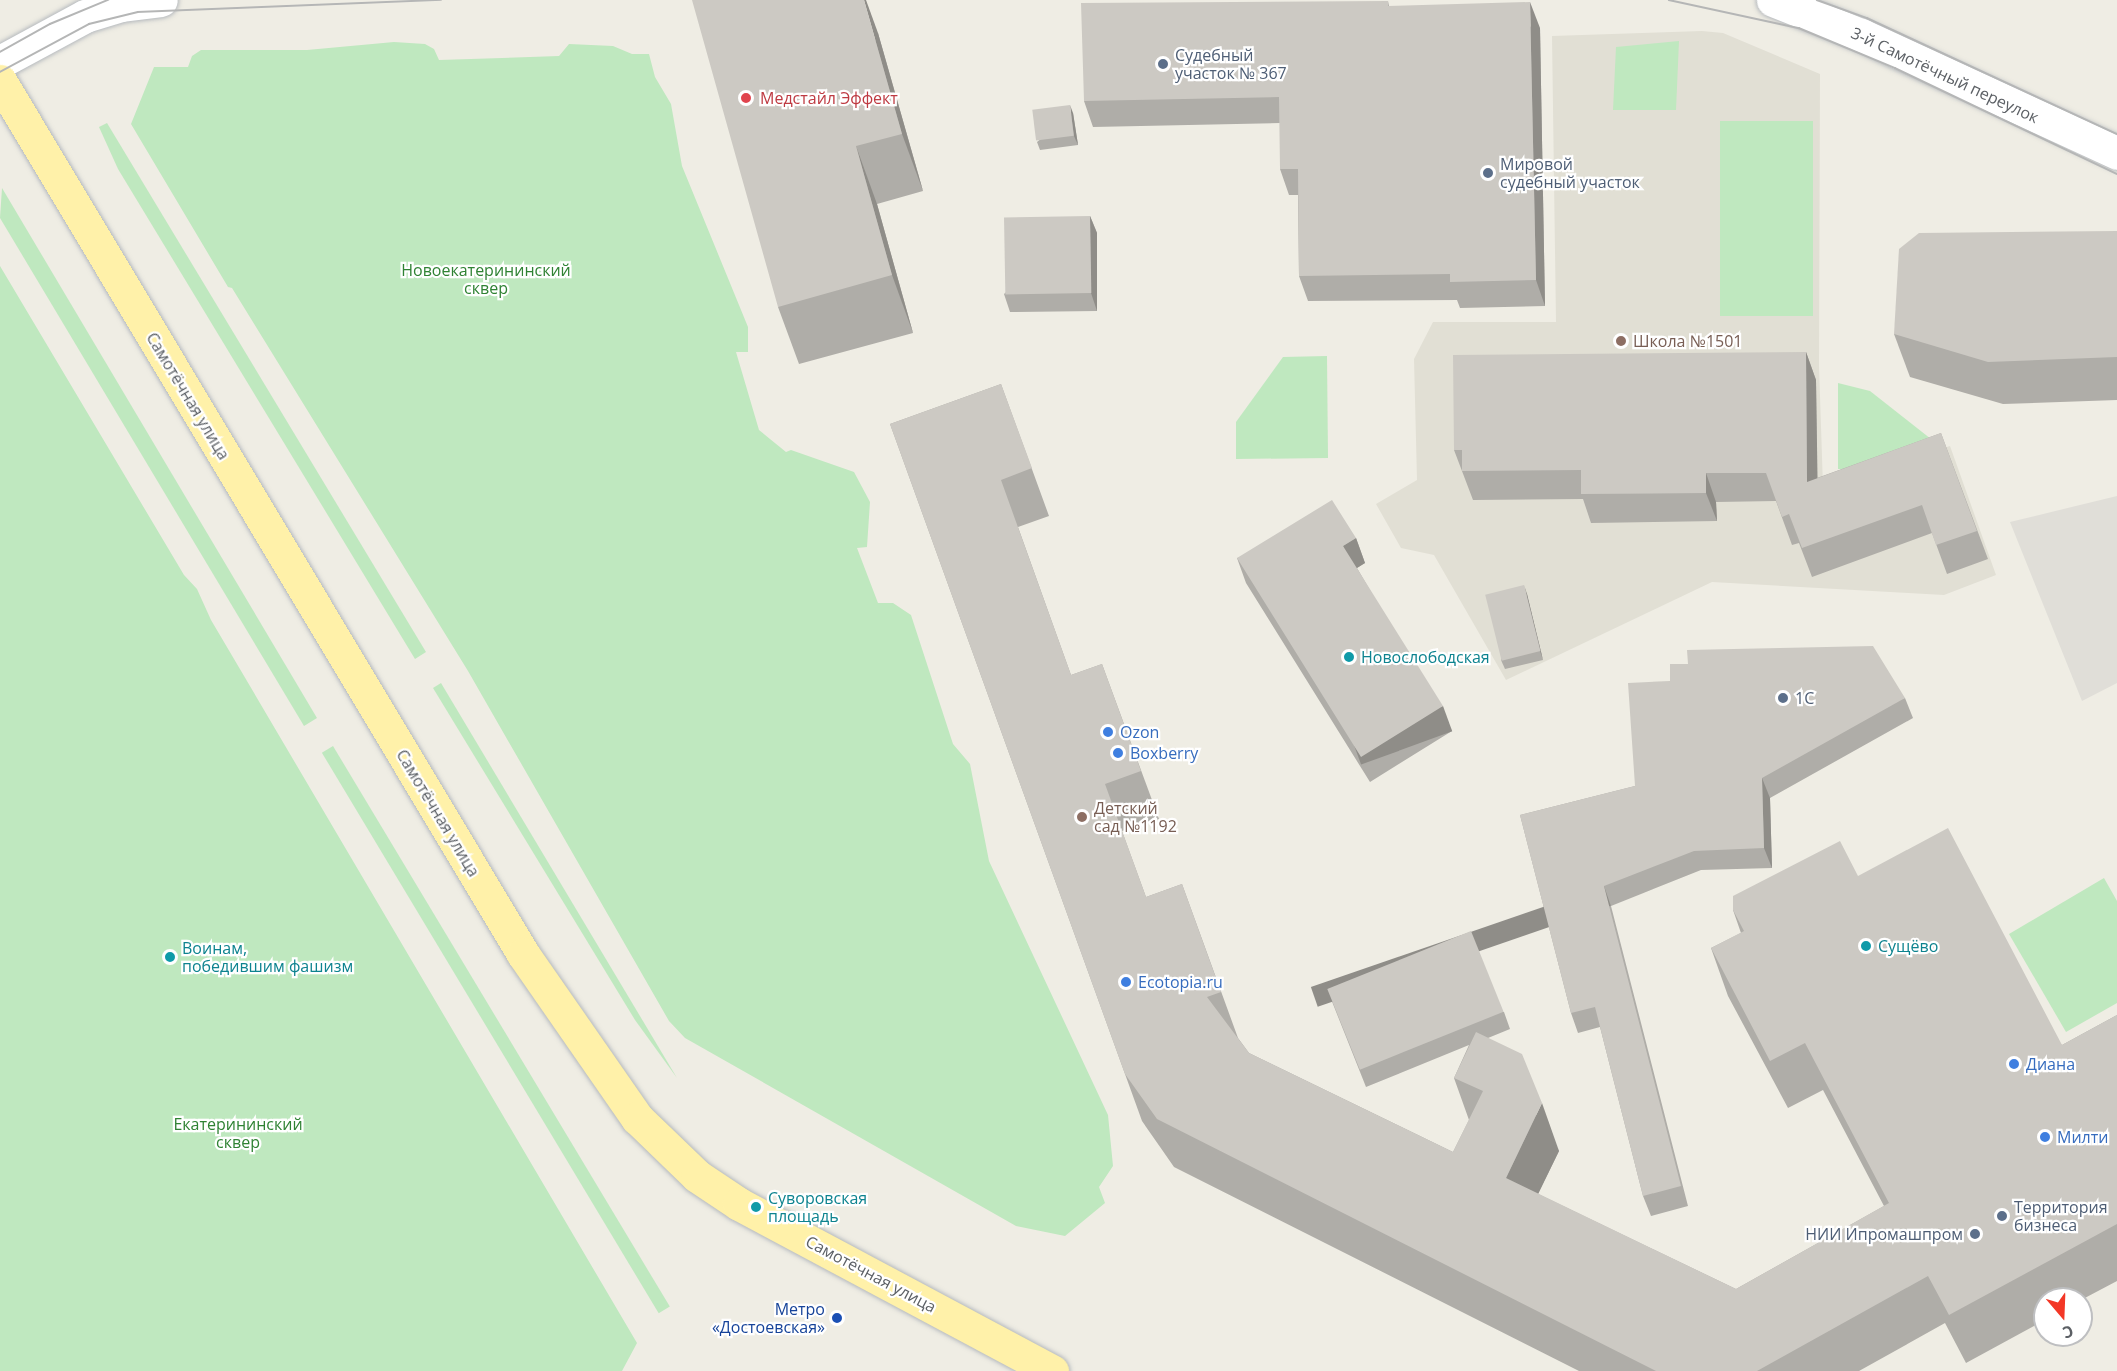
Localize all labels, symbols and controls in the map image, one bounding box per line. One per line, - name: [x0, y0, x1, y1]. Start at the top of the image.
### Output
- street label: 3-й Самотёчный переулок: [1848, 23, 2042, 127]
- place label: Судебный участок № 367: [1175, 45, 1287, 83]
- marker: Судебный участок № 367: [1156, 57, 1170, 71]
- place label: Медстайл Эффект: [760, 88, 898, 108]
- marker: Медстайл Эффект: [737, 89, 755, 107]
- place label: Мировой судебный участок: [1500, 154, 1640, 192]
- marker: Мировой судебный участок: [1481, 166, 1495, 180]
- park label: Новоекатерининский сквер: [401, 260, 571, 298]
- street label: Самотёчная улица: [142, 329, 234, 463]
- place label: Школа №1501: [1633, 331, 1742, 351]
- marker: Школа №1501: [1614, 334, 1628, 348]
- place label: Новослободская: [1361, 647, 1490, 667]
- marker: Новослободская: [1342, 650, 1356, 664]
- place label: 1С: [1795, 688, 1814, 708]
- marker: 1С: [1776, 691, 1790, 705]
- place label: Ozon: [1120, 722, 1159, 742]
- marker: Ozon: [1101, 725, 1115, 739]
- place label: Boxberry: [1130, 743, 1198, 763]
- street label: Самотёчная улица: [392, 746, 484, 880]
- marker: Boxberry: [1111, 746, 1125, 760]
- place label: Детский сад №1192: [1094, 798, 1177, 836]
- marker: Детский сад №1192: [1075, 810, 1089, 824]
- place label: Сущёво: [1878, 936, 1938, 956]
- place label: Воинам, победившим фашизм: [182, 938, 353, 976]
- marker: Сущёво: [1859, 939, 1873, 953]
- marker: Воинам, победившим фашизм: [163, 950, 177, 964]
- place label: Ecotopia.ru: [1138, 972, 1223, 992]
- marker: Ecotopia.ru: [1119, 975, 1133, 989]
- place label: Диана: [2026, 1054, 2075, 1074]
- marker: Диана: [2007, 1057, 2021, 1071]
- park label: Екатерининский сквер: [173, 1114, 303, 1152]
- place label: Милти: [2057, 1127, 2108, 1147]
- marker: Милти: [2038, 1130, 2052, 1144]
- place label: Суворовская площадь: [768, 1188, 867, 1226]
- place label: Территория бизнеса: [2014, 1197, 2108, 1235]
- marker: Суворовская площадь: [749, 1200, 763, 1214]
- marker: Территория бизнеса: [1995, 1209, 2009, 1223]
- place label: НИИ Ипромашпром: [1805, 1224, 1963, 1244]
- marker: НИИ Ипромашпром: [1968, 1227, 1982, 1241]
- street label: Самотёчная улица: [803, 1232, 939, 1316]
- north arrow: [2033, 1287, 2093, 1347]
- place label: Метро «Достоевская»: [712, 1299, 825, 1337]
- marker: Метро «Достоевская»: [830, 1311, 844, 1325]
- text: С: [2060, 1320, 2077, 1344]

